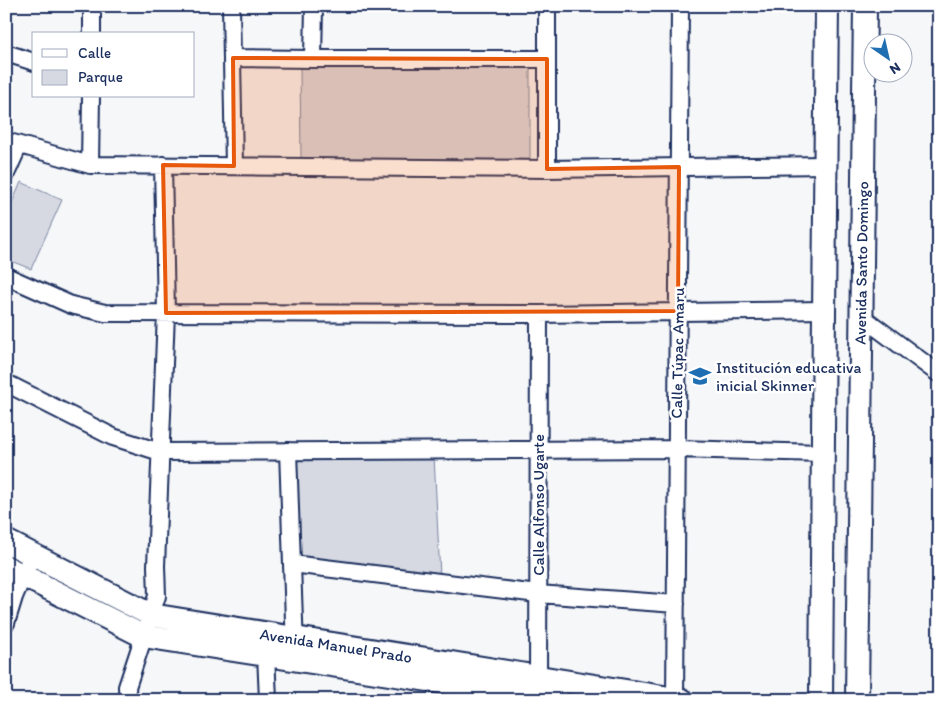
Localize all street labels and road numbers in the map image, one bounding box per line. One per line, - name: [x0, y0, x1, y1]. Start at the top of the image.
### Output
- street label: Avenida Santo Domingo: [851, 181, 872, 345]
- street label: Calle Túpac Amaru: [667, 287, 688, 419]
- street label: Calle Alfonso Ugarte: [529, 434, 548, 576]
- street label: Avenida Manuel Prado: [259, 624, 413, 667]

